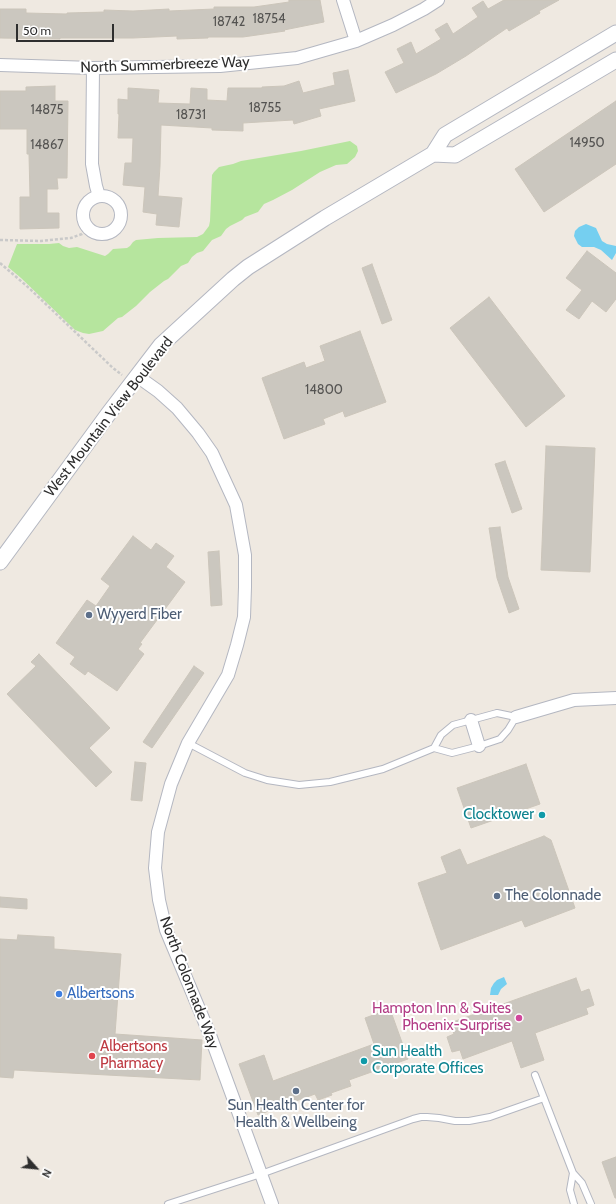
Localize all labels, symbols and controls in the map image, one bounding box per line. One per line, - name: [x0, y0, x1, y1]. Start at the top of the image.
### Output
- house number: 18754: [252, 11, 286, 27]
- house number: 18742: [213, 14, 245, 30]
- scale bar: [18, 16, 116, 42]
- text: 50 m: [23, 23, 51, 38]
- street label: North Summerbreeze Way: [80, 53, 250, 77]
- house number: 18755: [249, 100, 281, 116]
- house number: 14875: [30, 102, 64, 118]
- house number: 18731: [176, 107, 206, 123]
- house number: 14950: [569, 135, 605, 151]
- house number: 14867: [30, 137, 64, 153]
- street label: West Mountain View Boulevard: [41, 333, 177, 501]
- house number: 14800: [305, 382, 343, 398]
- place label: Wyyerd Fiber: [97, 606, 182, 624]
- marker: Wyyerd Fiber: [84, 610, 94, 620]
- place label: Clocktower: [463, 806, 534, 824]
- marker: Clocktower: [537, 810, 547, 820]
- place label: The Colonnade: [505, 887, 601, 905]
- marker: The Colonnade: [492, 891, 502, 901]
- street label: North Colonnade Way: [155, 914, 223, 1052]
- place label: Albertsons: [67, 985, 135, 1003]
- marker: Albertsons: [54, 989, 64, 999]
- place label: Hampton Inn & Suites Phoenix-Surprise: [372, 1000, 511, 1035]
- marker: Hampton Inn & Suites Phoenix-Surprise: [514, 1013, 524, 1023]
- place label: Albertsons Pharmacy: [100, 1038, 168, 1073]
- place label: Sun Health Corporate Offices: [372, 1043, 484, 1078]
- marker: Albertsons Pharmacy: [87, 1051, 97, 1061]
- marker: Sun Health Corporate Offices: [359, 1056, 369, 1066]
- marker: Sun Health Center for Health & Wellbeing: [291, 1086, 301, 1096]
- place label: Sun Health Center for Health & Wellbeing: [227, 1097, 365, 1132]
- north arrow: [16, 1148, 56, 1188]
- text: N: [39, 1167, 55, 1180]

